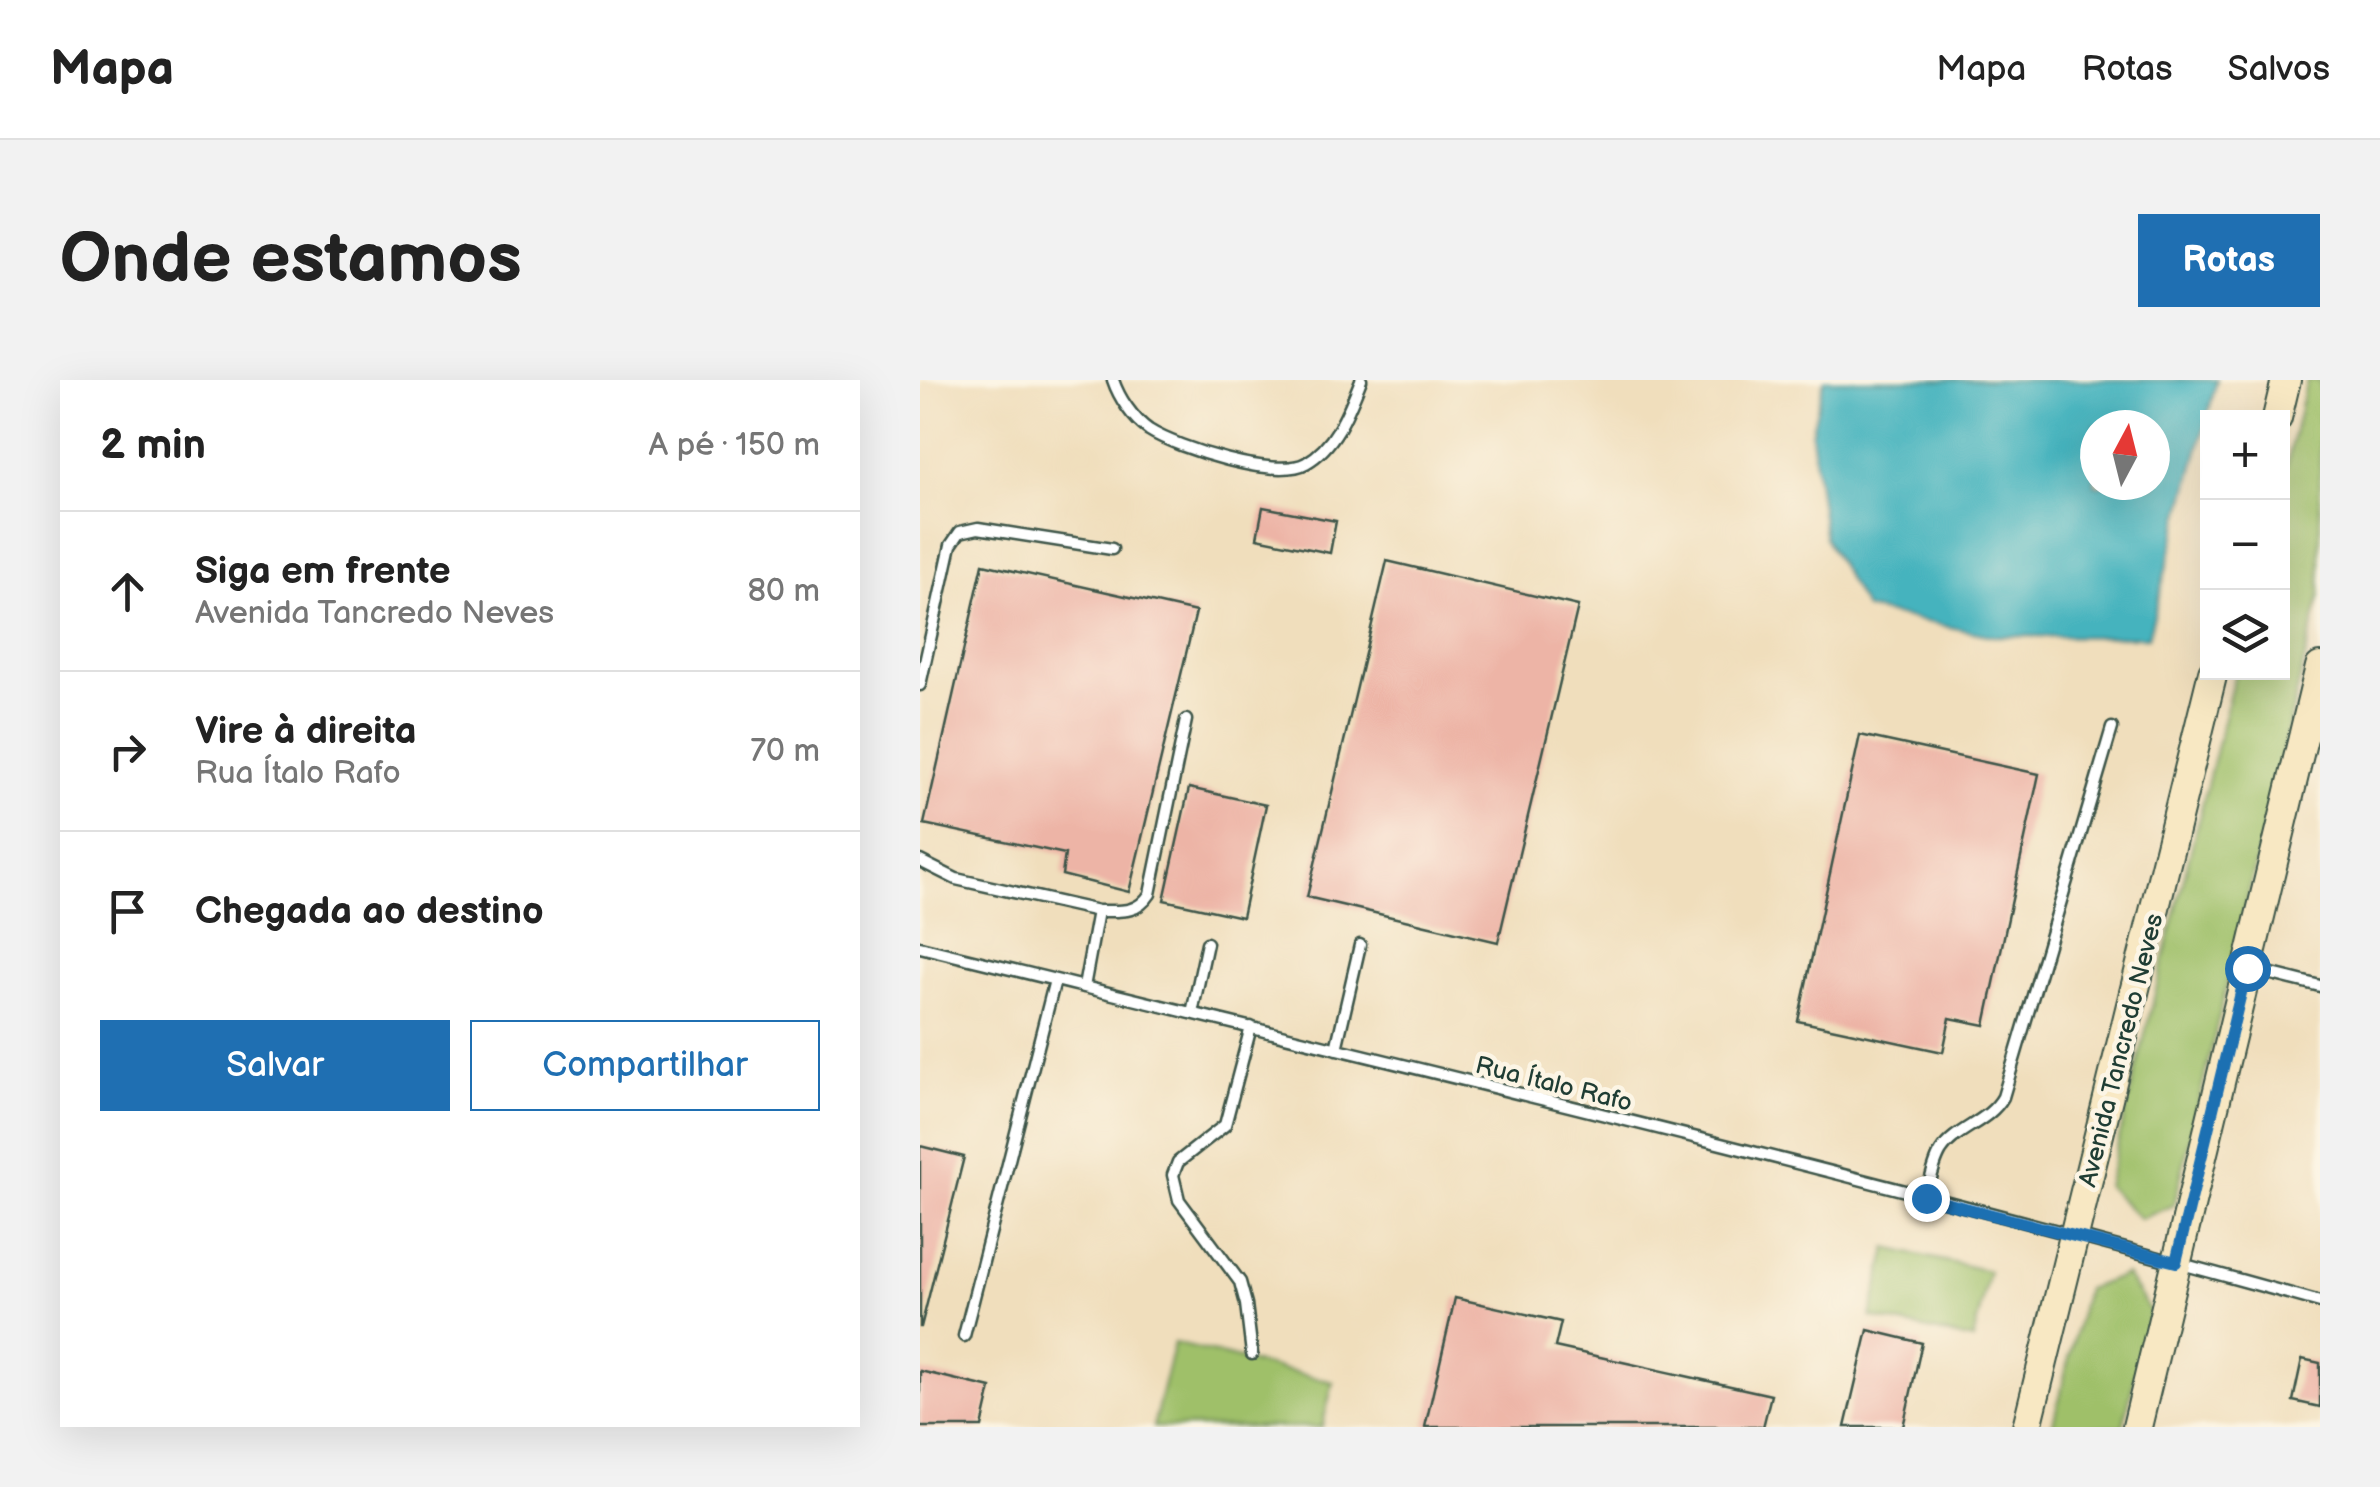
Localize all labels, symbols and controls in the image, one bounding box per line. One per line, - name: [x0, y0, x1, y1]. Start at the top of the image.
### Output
- text: Mapa: [50, 41, 174, 98]
- text: Mapa: [1936, 48, 2026, 91]
- text: Rotas: [2081, 48, 2173, 91]
- text: Salvos: [2228, 48, 2330, 91]
- button: Rotas: [2138, 214, 2320, 307]
- text: Onde estamos: [60, 218, 522, 302]
- north arrow: [2080, 410, 2170, 500]
- map controls: [2200, 410, 2290, 680]
- button: +: [2200, 410, 2290, 500]
- text: 2 min: [100, 420, 206, 471]
- text: A pé · 150 m: [648, 426, 820, 465]
- button: −: [2200, 500, 2290, 590]
- text: Siga em frente: [195, 549, 451, 594]
- icon: ahead: [100, 564, 155, 619]
- text: 80 m: [747, 572, 820, 611]
- button: layers: [2200, 590, 2290, 680]
- text: Avenida Tancredo Neves: [195, 594, 554, 633]
- text: Vire à direita: [195, 709, 417, 754]
- icon: right: [100, 724, 155, 779]
- text: 70 m: [750, 732, 820, 771]
- text: Rua Ítalo Rafo: [195, 754, 401, 793]
- icon: arrive: [100, 884, 155, 939]
- text: Chegada ao destino: [195, 889, 544, 934]
- street label: Avenida Tancredo Neves: [2072, 910, 2170, 1190]
- route start: [2225, 946, 2271, 992]
- button: Salvar: [100, 1020, 450, 1111]
- button: Compartilhar: [470, 1020, 820, 1111]
- street label: Rua Ítalo Rafo: [1472, 1050, 1635, 1119]
- route end: [1904, 1176, 1950, 1222]

